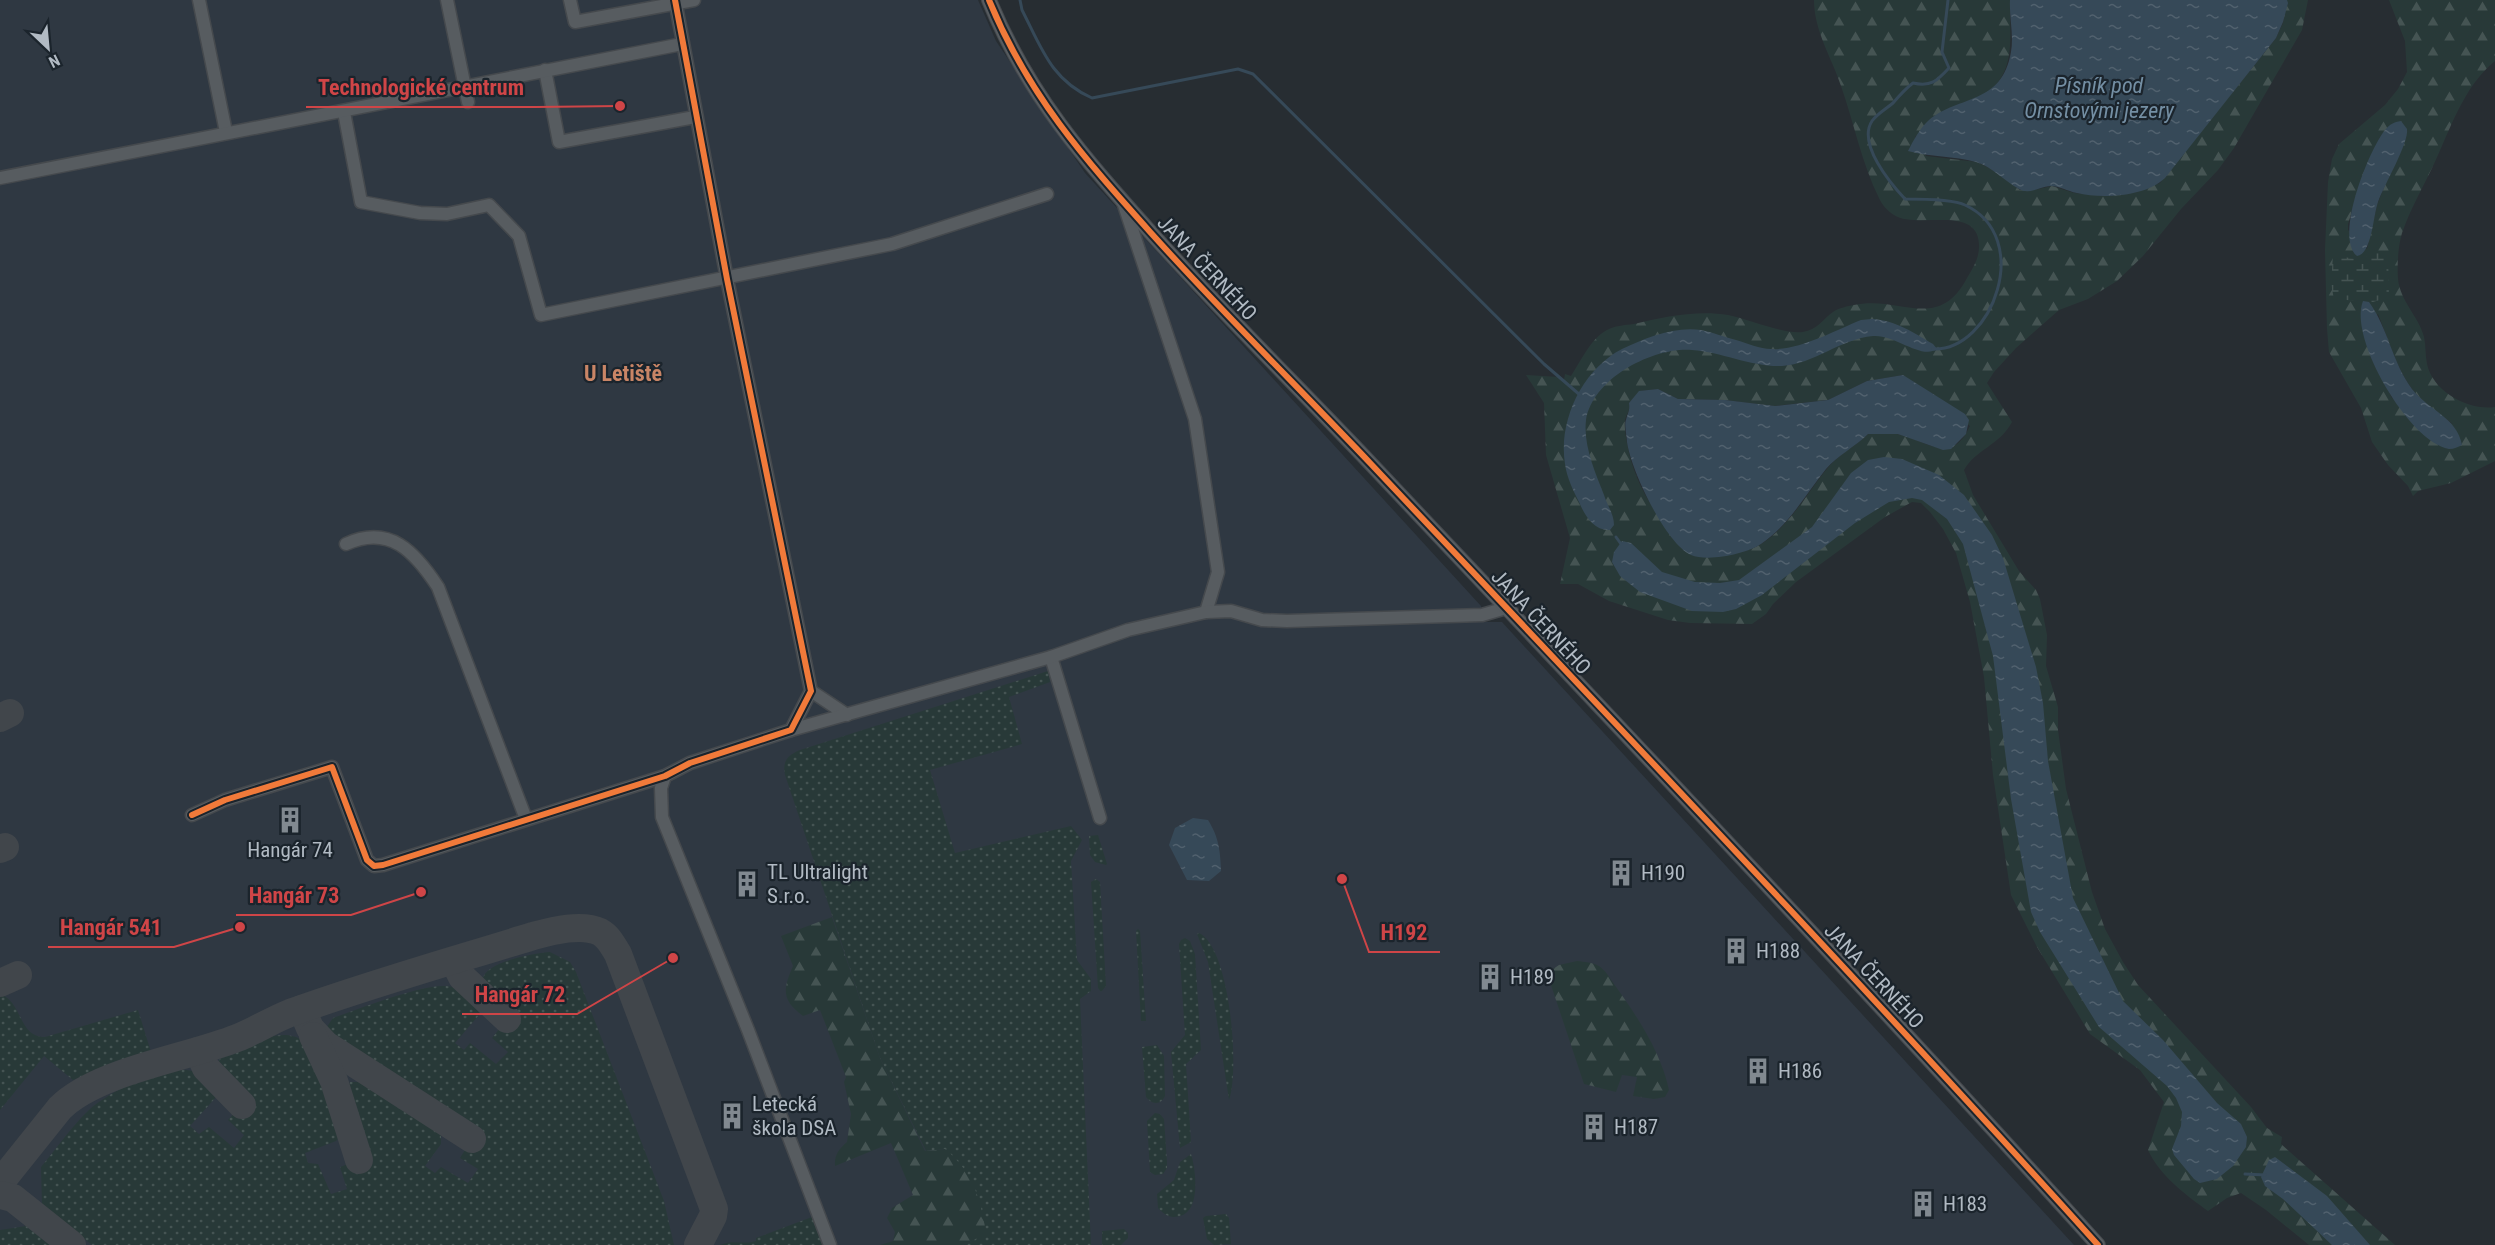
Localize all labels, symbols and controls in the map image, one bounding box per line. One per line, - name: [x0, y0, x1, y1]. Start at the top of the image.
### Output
- north arrow: [18, 18, 78, 78]
- text: N: [46, 50, 63, 72]
- callout: Technologické centrum: [306, 67, 536, 107]
- water label: Písník pod Ornstovými jezery: [2024, 73, 2175, 123]
- text: Technologické centrum: [318, 75, 524, 100]
- street label: JANA ČERNÉHO: [1152, 211, 1262, 325]
- district label: U Letiště: [584, 361, 662, 386]
- street label: JANA ČERNÉHO: [1486, 565, 1596, 679]
- building icon: Hangár 74: [275, 805, 305, 835]
- place label: Hangár 74: [247, 838, 333, 862]
- building icon: H190: [1606, 858, 1636, 888]
- place label: TL Ultralight S.r.o.: [767, 860, 868, 908]
- place label: H190: [1641, 861, 1685, 885]
- building icon: TL Ultralight S.r.o.: [732, 869, 762, 899]
- callout: Hangár 73: [236, 875, 351, 915]
- text: Hangár 73: [249, 883, 339, 908]
- callout: Hangár 541: [48, 907, 174, 947]
- callout: H192: [1369, 912, 1440, 952]
- text: Hangár 541: [60, 915, 162, 940]
- street label: JANA ČERNÉHO: [1819, 919, 1929, 1033]
- text: H192: [1381, 920, 1427, 945]
- building icon: H188: [1721, 936, 1751, 966]
- place label: H188: [1756, 939, 1800, 963]
- building icon: H189: [1475, 962, 1505, 992]
- place label: H189: [1510, 965, 1554, 989]
- callout: Hangár 72: [462, 974, 577, 1014]
- text: Hangár 72: [475, 982, 565, 1007]
- building icon: H186: [1743, 1056, 1773, 1086]
- place label: H186: [1778, 1059, 1822, 1083]
- place label: Letecká škola DSA: [752, 1092, 836, 1140]
- building icon: Letecká škola DSA: [717, 1101, 747, 1131]
- building icon: H187: [1579, 1112, 1609, 1142]
- place label: H187: [1614, 1115, 1658, 1139]
- building icon: H183: [1908, 1189, 1938, 1219]
- place label: H183: [1943, 1192, 1987, 1216]

